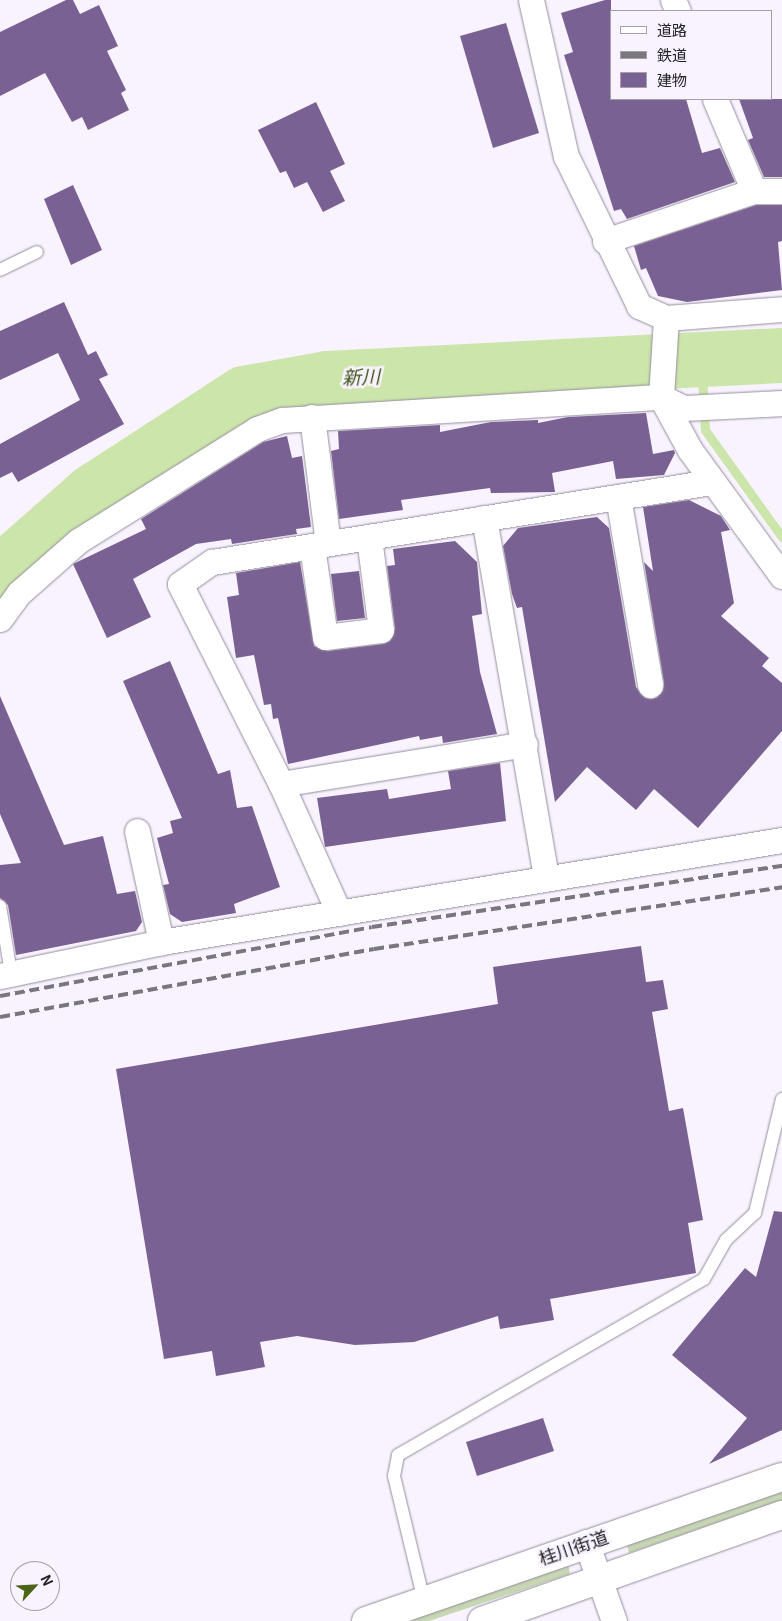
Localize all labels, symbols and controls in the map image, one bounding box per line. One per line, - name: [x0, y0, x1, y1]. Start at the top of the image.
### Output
- legend: [610, 10, 772, 100]
- text: 道路: [657, 19, 687, 40]
- text: 鉄道: [657, 44, 687, 65]
- text: 建物: [657, 69, 687, 90]
- water label: 新川: [342, 364, 380, 388]
- street label: 桂川街道: [535, 1525, 611, 1569]
- north arrow: [10, 1561, 60, 1611]
- text: N: [36, 1571, 59, 1589]

